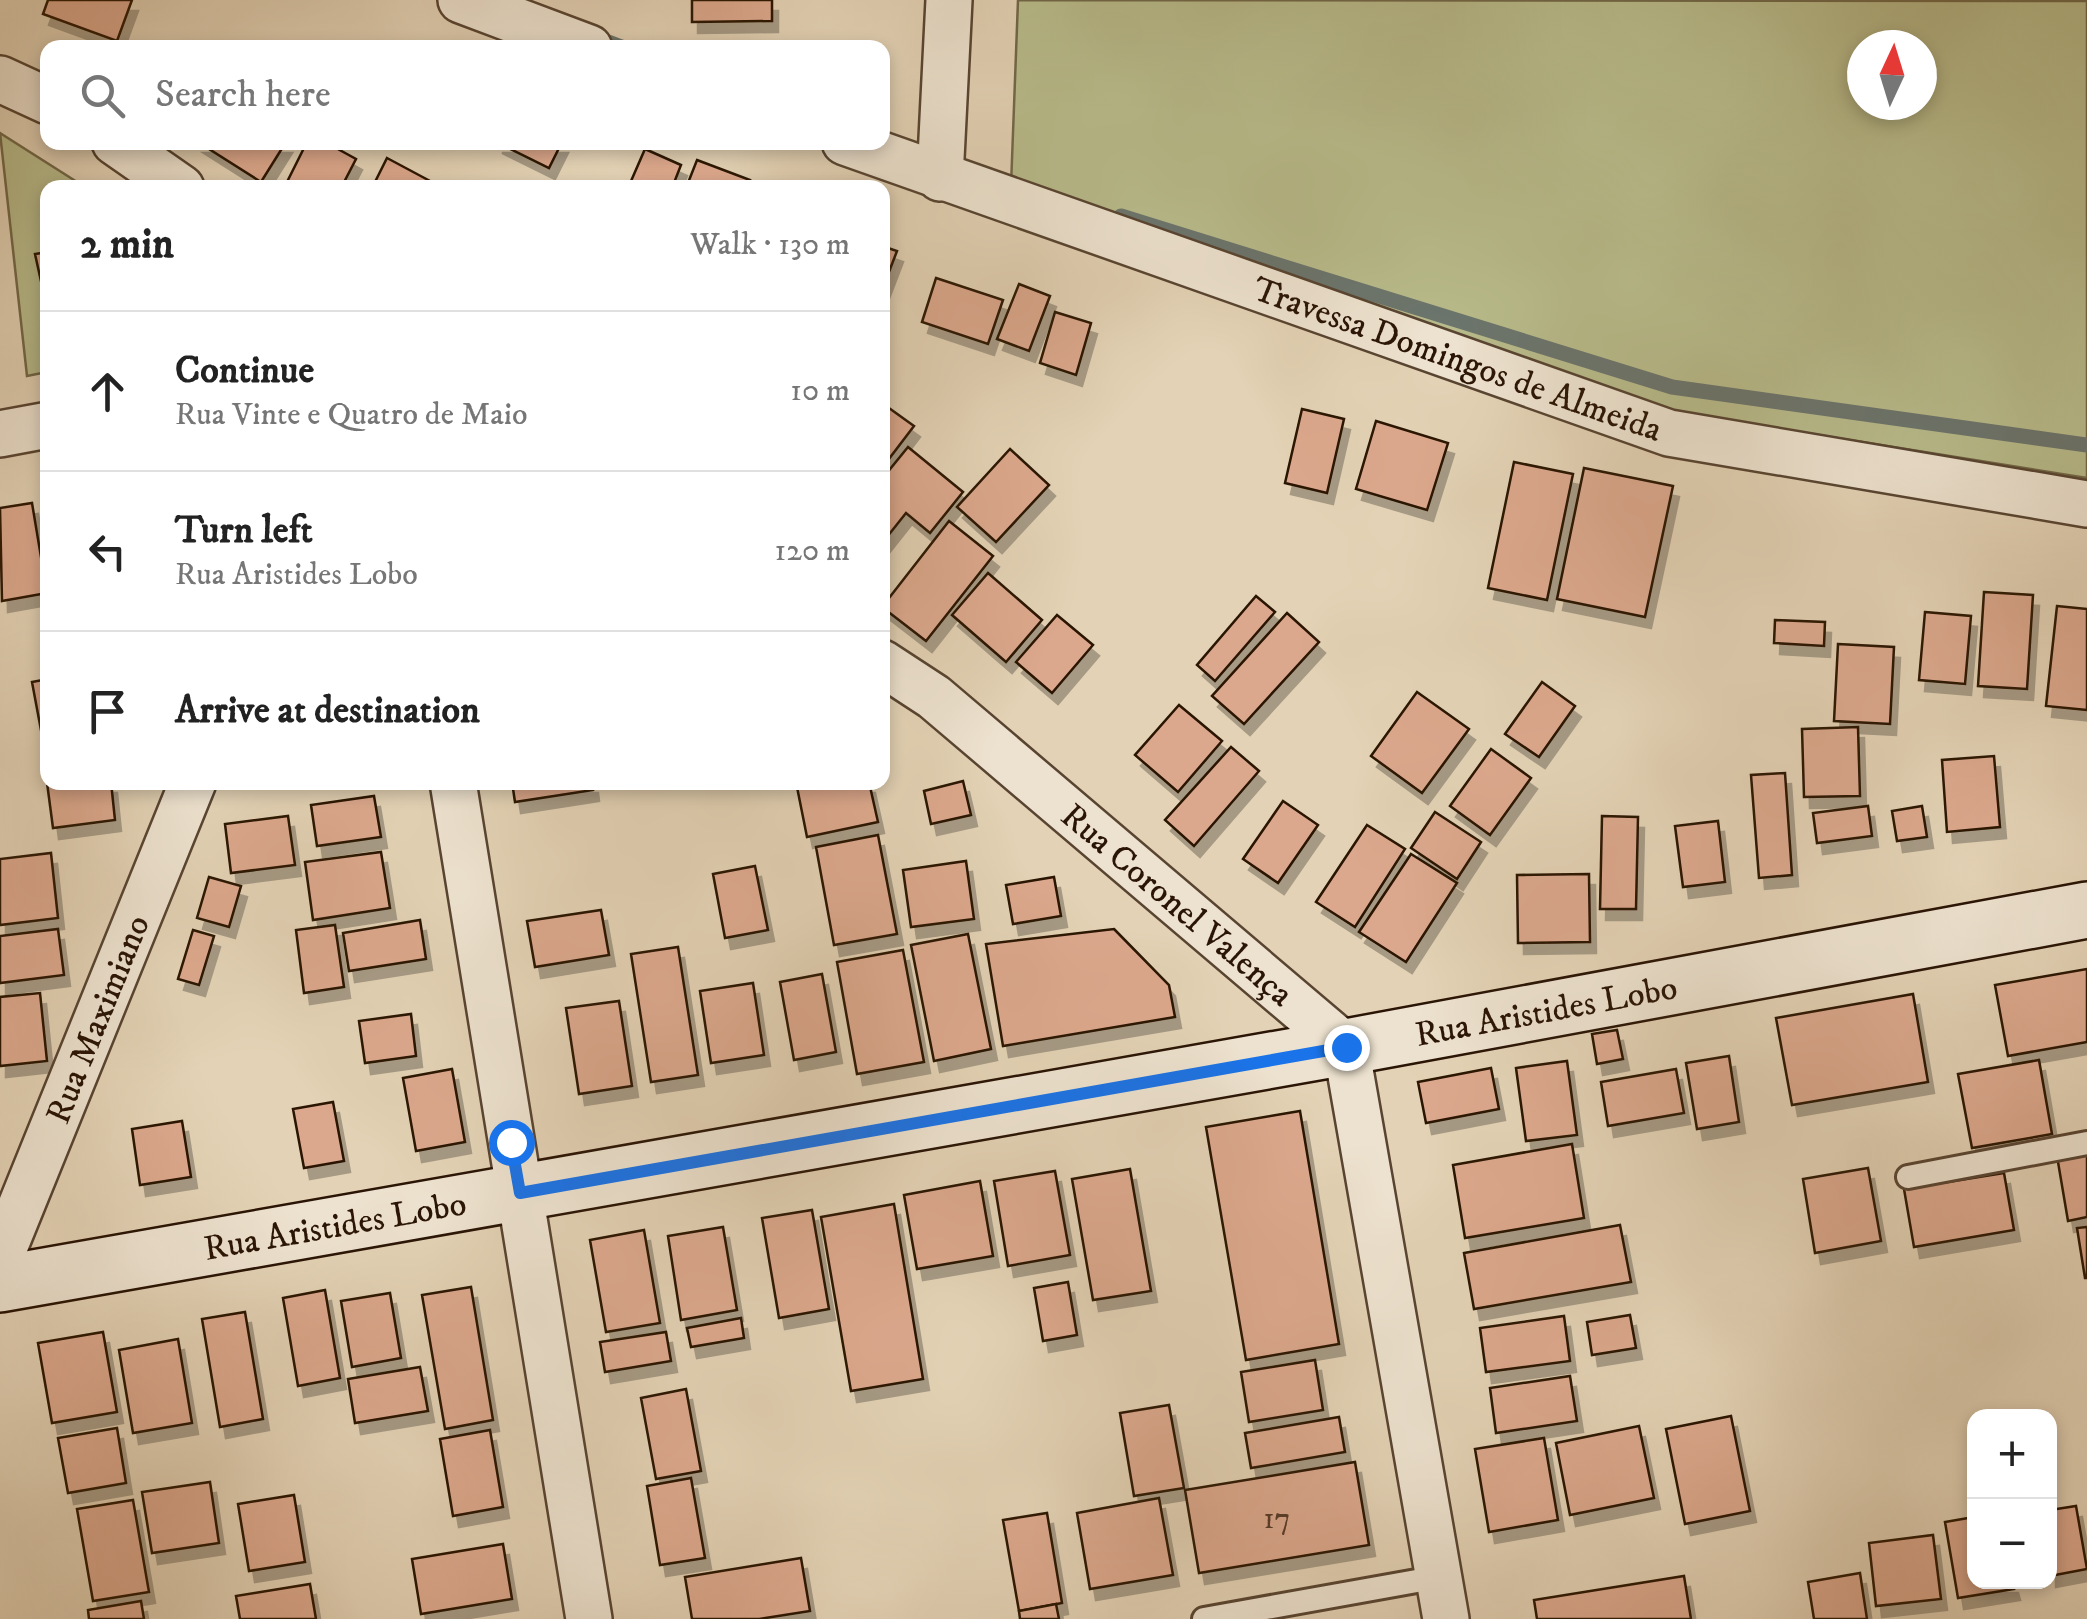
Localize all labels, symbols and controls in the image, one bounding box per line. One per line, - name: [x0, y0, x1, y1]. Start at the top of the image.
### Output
- north arrow: [1847, 30, 1937, 120]
- search box: [40, 40, 890, 150]
- icon: search: [75, 68, 130, 123]
- text: Search here: [155, 71, 331, 119]
- text: 2 min: [80, 219, 174, 271]
- text: Walk · 130 m: [690, 225, 850, 265]
- street label: Travessa Domingos de Almeida: [1247, 268, 1668, 453]
- text: Continue: [175, 347, 314, 395]
- icon: ahead: [80, 364, 135, 419]
- text: 10 m: [790, 371, 850, 411]
- text: Rua Vinte e Quatro de Maio: [175, 395, 528, 435]
- text: Turn left: [175, 507, 313, 555]
- icon: left: [80, 524, 135, 579]
- text: 120 m: [774, 531, 850, 571]
- text: Rua Aristides Lobo: [175, 555, 418, 595]
- icon: arrive: [80, 684, 135, 739]
- text: Arrive at destination: [175, 687, 480, 735]
- street label: Rua Coronel Valença: [1051, 795, 1302, 1017]
- street label: Rua Maximiano: [37, 909, 161, 1130]
- street label: Rua Aristides Lobo: [1412, 966, 1681, 1058]
- route end: [1324, 1025, 1370, 1071]
- route start: [489, 1120, 535, 1166]
- street label: Rua Aristides Lobo: [201, 1182, 470, 1272]
- map controls: [1967, 1409, 2057, 1589]
- button: +: [1967, 1409, 2057, 1499]
- button: −: [1967, 1499, 2057, 1589]
- house number: 17: [1264, 1501, 1290, 1538]

